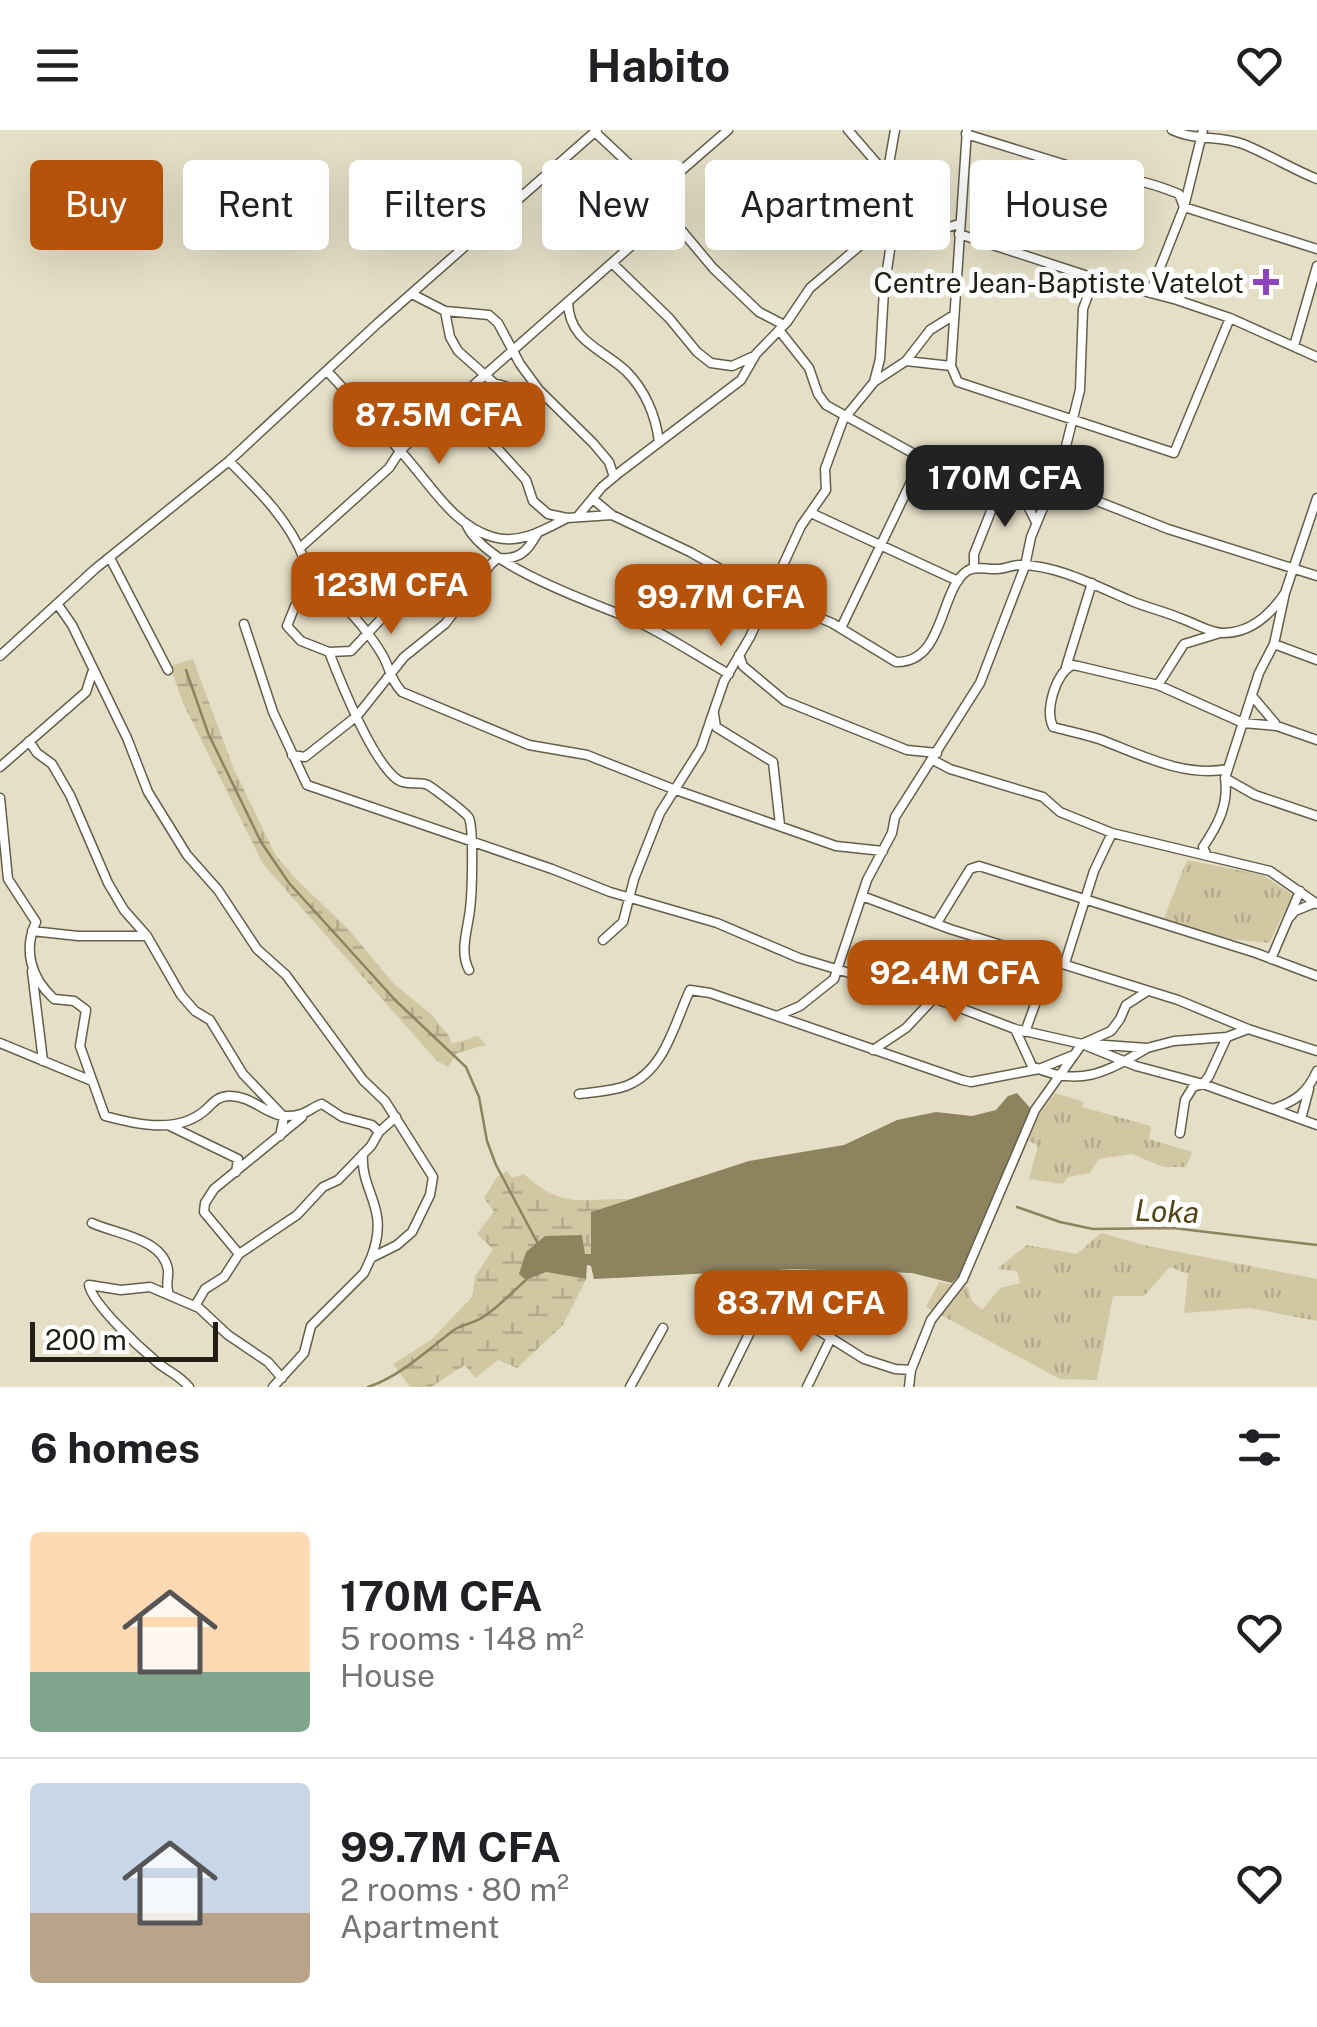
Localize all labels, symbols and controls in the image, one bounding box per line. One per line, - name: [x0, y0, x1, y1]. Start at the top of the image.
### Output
- icon: menu: [30, 38, 85, 93]
- icon: heart: [1232, 38, 1287, 93]
- text: Habito: [587, 39, 730, 92]
- chip: Buy: [30, 160, 163, 250]
- chip: Rent: [183, 160, 329, 250]
- chip: Filters: [349, 160, 522, 250]
- chip: New: [542, 160, 685, 250]
- chip: Apartment: [705, 160, 950, 250]
- chip: House: [970, 160, 1144, 250]
- place label: Centre Jean-Baptiste Vatelot: [873, 266, 1244, 299]
- marker: Centre Jean-Baptiste Vatelot: [1253, 269, 1279, 295]
- pin: 87.5M CFA: [325, 382, 553, 467]
- text: 87.5M CFA: [355, 396, 523, 433]
- pin: 170M CFA: [902, 445, 1108, 530]
- text: 170M CFA: [928, 459, 1082, 496]
- pin: 123M CFA: [288, 552, 494, 637]
- pin: 99.7M CFA: [607, 564, 835, 649]
- text: 123M CFA: [313, 566, 469, 603]
- text: 99.7M CFA: [637, 578, 805, 615]
- pin: 92.4M CFA: [841, 940, 1069, 1025]
- text: 92.4M CFA: [869, 954, 1041, 991]
- water label: Loka: [1134, 1192, 1200, 1230]
- pin: 83.7M CFA: [687, 1270, 915, 1355]
- text: 83.7M CFA: [717, 1284, 885, 1321]
- scale bar: [30, 1317, 218, 1362]
- text: 200 m: [45, 1323, 127, 1356]
- icon: filters: [1232, 1420, 1287, 1475]
- text: 6 homes: [30, 1423, 200, 1472]
- text: 170M CFA: [340, 1571, 543, 1620]
- icon: home: [110, 1572, 230, 1692]
- icon: heart: [1232, 1605, 1287, 1660]
- text: 5 rooms · 148 m²: [340, 1620, 584, 1657]
- text: House: [340, 1657, 435, 1694]
- text: 99.7M CFA: [340, 1822, 561, 1871]
- icon: home: [110, 1823, 230, 1943]
- icon: heart: [1232, 1856, 1287, 1911]
- text: 2 rooms · 80 m²: [340, 1871, 569, 1908]
- text: Apartment: [340, 1908, 500, 1945]

